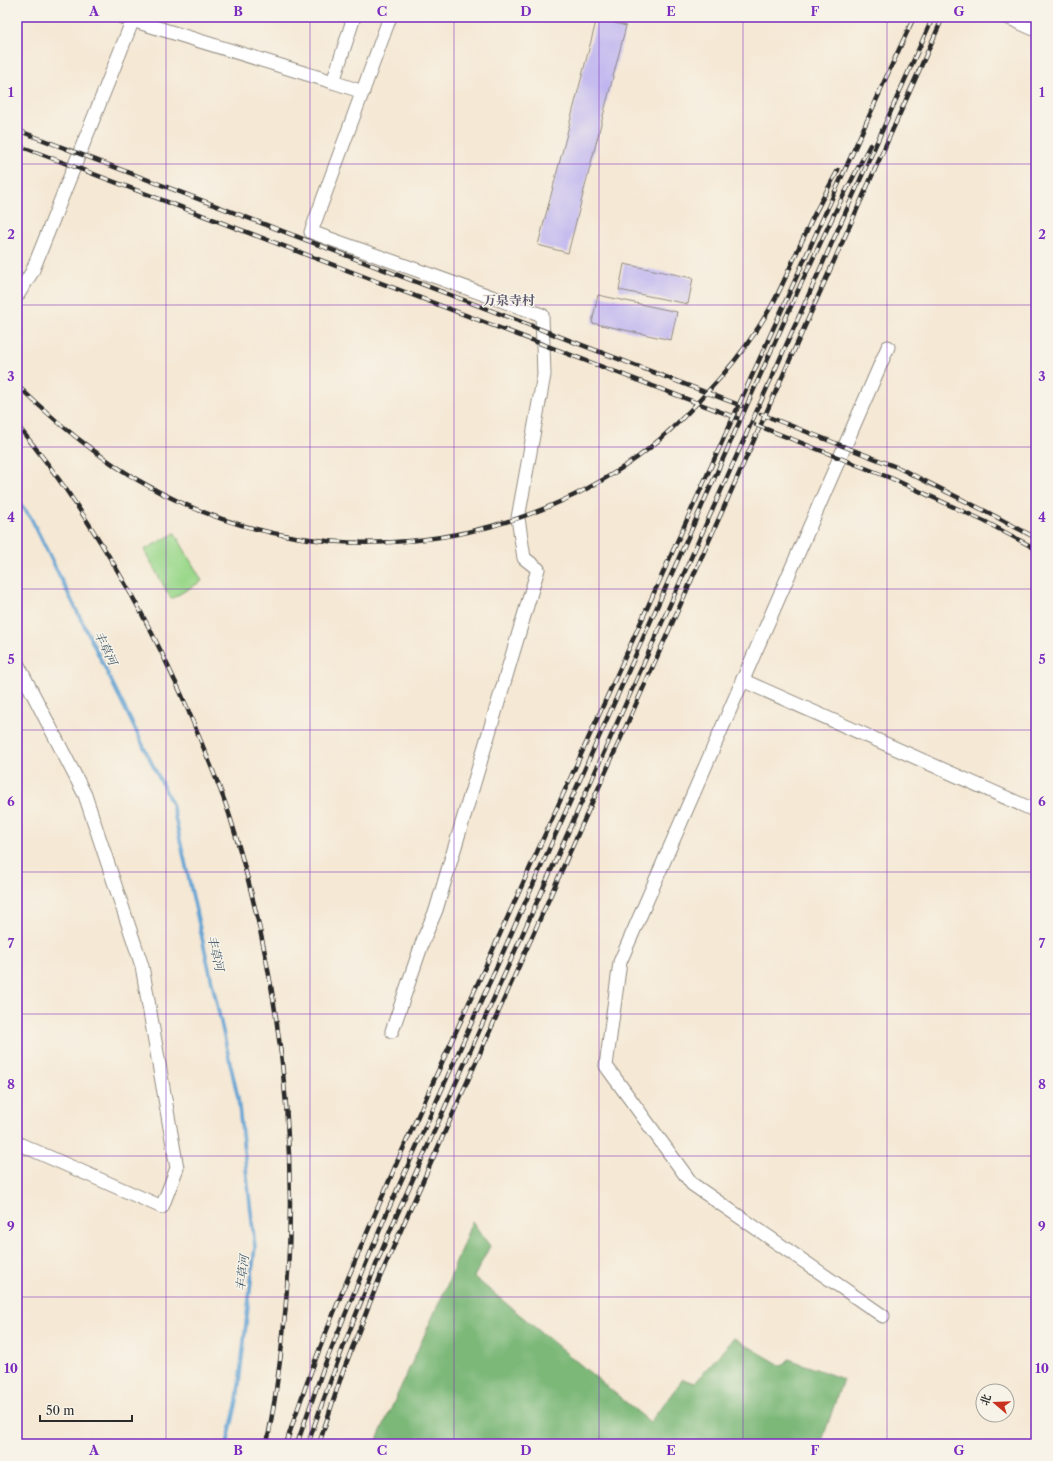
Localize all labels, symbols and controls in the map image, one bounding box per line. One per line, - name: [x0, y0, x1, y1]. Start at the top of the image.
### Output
- text: A: [88, 3, 100, 19]
- text: B: [233, 3, 243, 19]
- text: C: [377, 3, 387, 19]
- text: D: [520, 3, 532, 19]
- text: E: [666, 3, 676, 19]
- text: F: [811, 3, 820, 19]
- text: G: [953, 3, 965, 19]
- text: 1: [8, 84, 14, 100]
- text: 1: [1039, 84, 1045, 100]
- text: 2: [7, 226, 15, 242]
- text: 2: [1038, 226, 1046, 242]
- district label: 万泉寺村: [483, 292, 535, 308]
- text: 3: [7, 368, 15, 384]
- text: 3: [1038, 368, 1046, 384]
- text: 4: [7, 509, 15, 525]
- text: 4: [1038, 509, 1046, 525]
- water label: 丰草河: [91, 629, 122, 669]
- text: 5: [7, 651, 15, 667]
- text: 5: [1038, 651, 1046, 667]
- text: 6: [7, 793, 15, 809]
- text: 6: [1038, 793, 1046, 809]
- water label: 丰草河: [205, 934, 228, 974]
- text: 7: [8, 935, 15, 951]
- text: 7: [1039, 935, 1046, 951]
- text: 8: [7, 1076, 15, 1092]
- text: 8: [1038, 1076, 1046, 1092]
- text: 9: [7, 1218, 15, 1234]
- text: 9: [1038, 1218, 1046, 1234]
- water label: 丰草河: [232, 1252, 252, 1292]
- text: 10: [4, 1360, 18, 1376]
- text: 10: [1035, 1360, 1049, 1376]
- north arrow: [975, 1383, 1015, 1423]
- text: 北: [977, 1392, 994, 1407]
- scale bar: [40, 1397, 132, 1423]
- text: 50 m: [46, 1403, 75, 1418]
- text: A: [88, 1442, 100, 1458]
- text: B: [233, 1442, 243, 1458]
- text: C: [377, 1442, 387, 1458]
- text: D: [520, 1442, 532, 1458]
- text: E: [666, 1442, 676, 1458]
- text: F: [811, 1442, 820, 1458]
- text: G: [953, 1442, 965, 1458]

